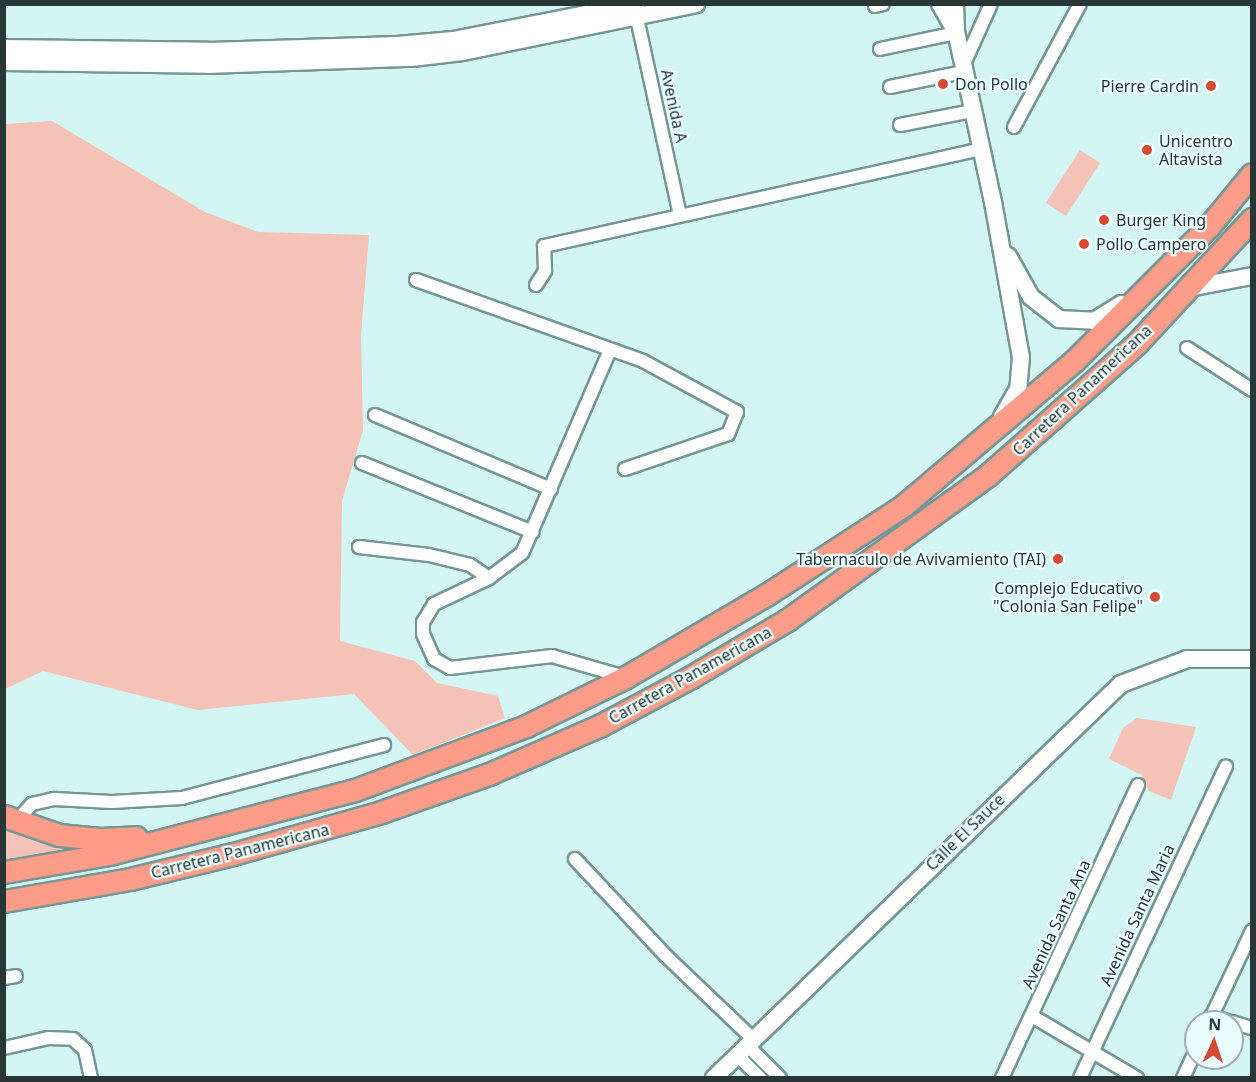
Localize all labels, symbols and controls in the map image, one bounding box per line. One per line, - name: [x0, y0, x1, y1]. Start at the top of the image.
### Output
- street label: Avenida A: [657, 68, 691, 144]
- place label: Don Pollo: [955, 74, 1028, 94]
- place label: Pierre Cardin: [1101, 76, 1199, 96]
- marker: Don Pollo: [936, 77, 950, 91]
- marker: Pierre Cardin: [1204, 79, 1218, 93]
- place label: Unicentro Altavista: [1159, 131, 1233, 169]
- marker: Unicentro Altavista: [1140, 143, 1154, 157]
- place label: Burger King: [1116, 210, 1206, 230]
- marker: Burger King: [1097, 213, 1111, 227]
- place label: Pollo Campero: [1096, 234, 1206, 254]
- marker: Pollo Campero: [1077, 237, 1091, 251]
- street label: Carretera Panamericana: [1009, 321, 1155, 459]
- place label: Tabernaculo de Avivamiento (TAI): [796, 549, 1046, 569]
- marker: Tabernaculo de Avivamiento (TAI): [1051, 552, 1065, 566]
- place label: Complejo Educativo "Colonia San Felipe": [993, 578, 1143, 616]
- marker: Complejo Educativo "Colonia San Felipe": [1148, 590, 1162, 604]
- street label: Carretera Panamericana: [605, 622, 775, 728]
- street label: Calle El Sauce: [922, 790, 1008, 874]
- street label: Carretera Panamericana: [149, 820, 331, 882]
- street label: Avenida Santa Maria: [1096, 841, 1178, 989]
- street label: Avenida Santa Ana: [1018, 856, 1094, 992]
- north arrow: [1184, 1010, 1244, 1070]
- text: N: [1208, 1013, 1222, 1035]

